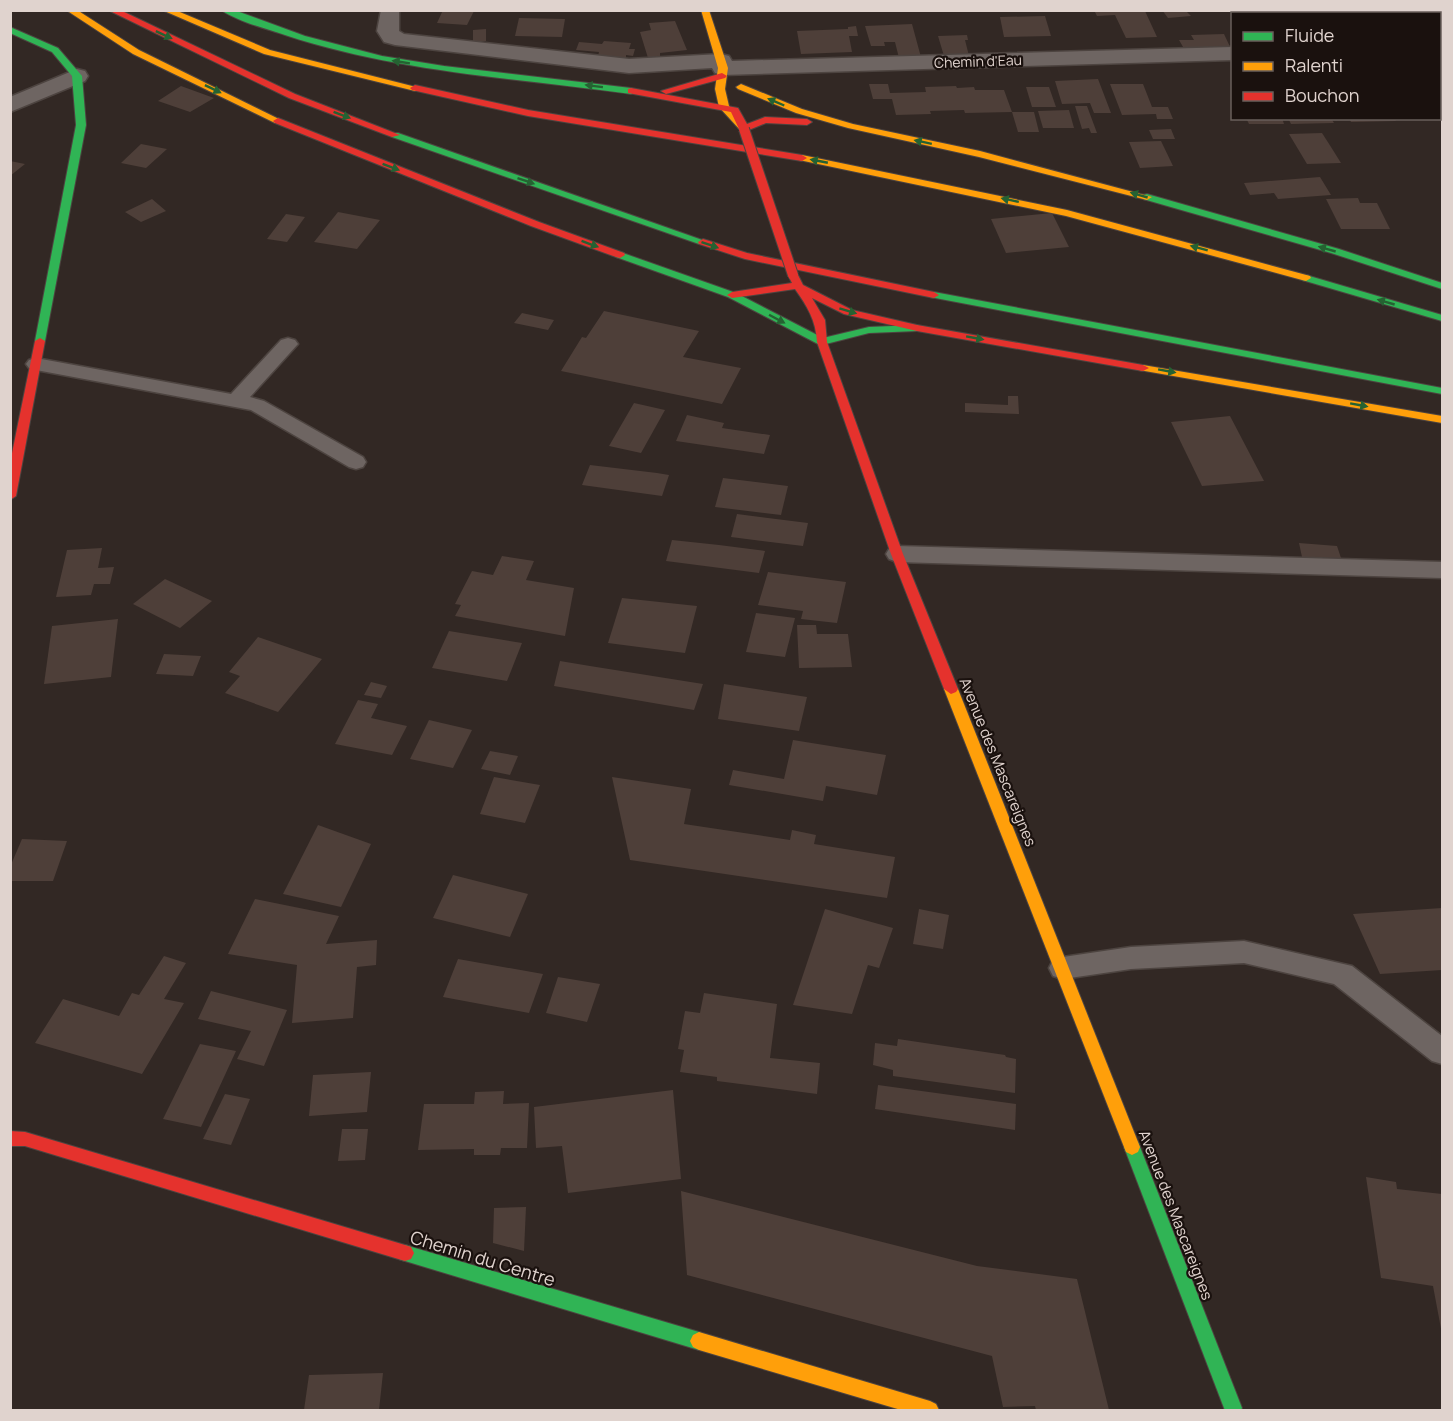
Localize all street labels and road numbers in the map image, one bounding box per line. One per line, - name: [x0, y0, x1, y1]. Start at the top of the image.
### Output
- street label: Chemin d'Eau: [934, 50, 1022, 72]
- street label: Avenue des Mascareignes: [955, 675, 1042, 850]
- street label: Avenue des Mascareignes: [1134, 1127, 1218, 1303]
- street label: Chemin du Centre: [408, 1225, 558, 1291]

